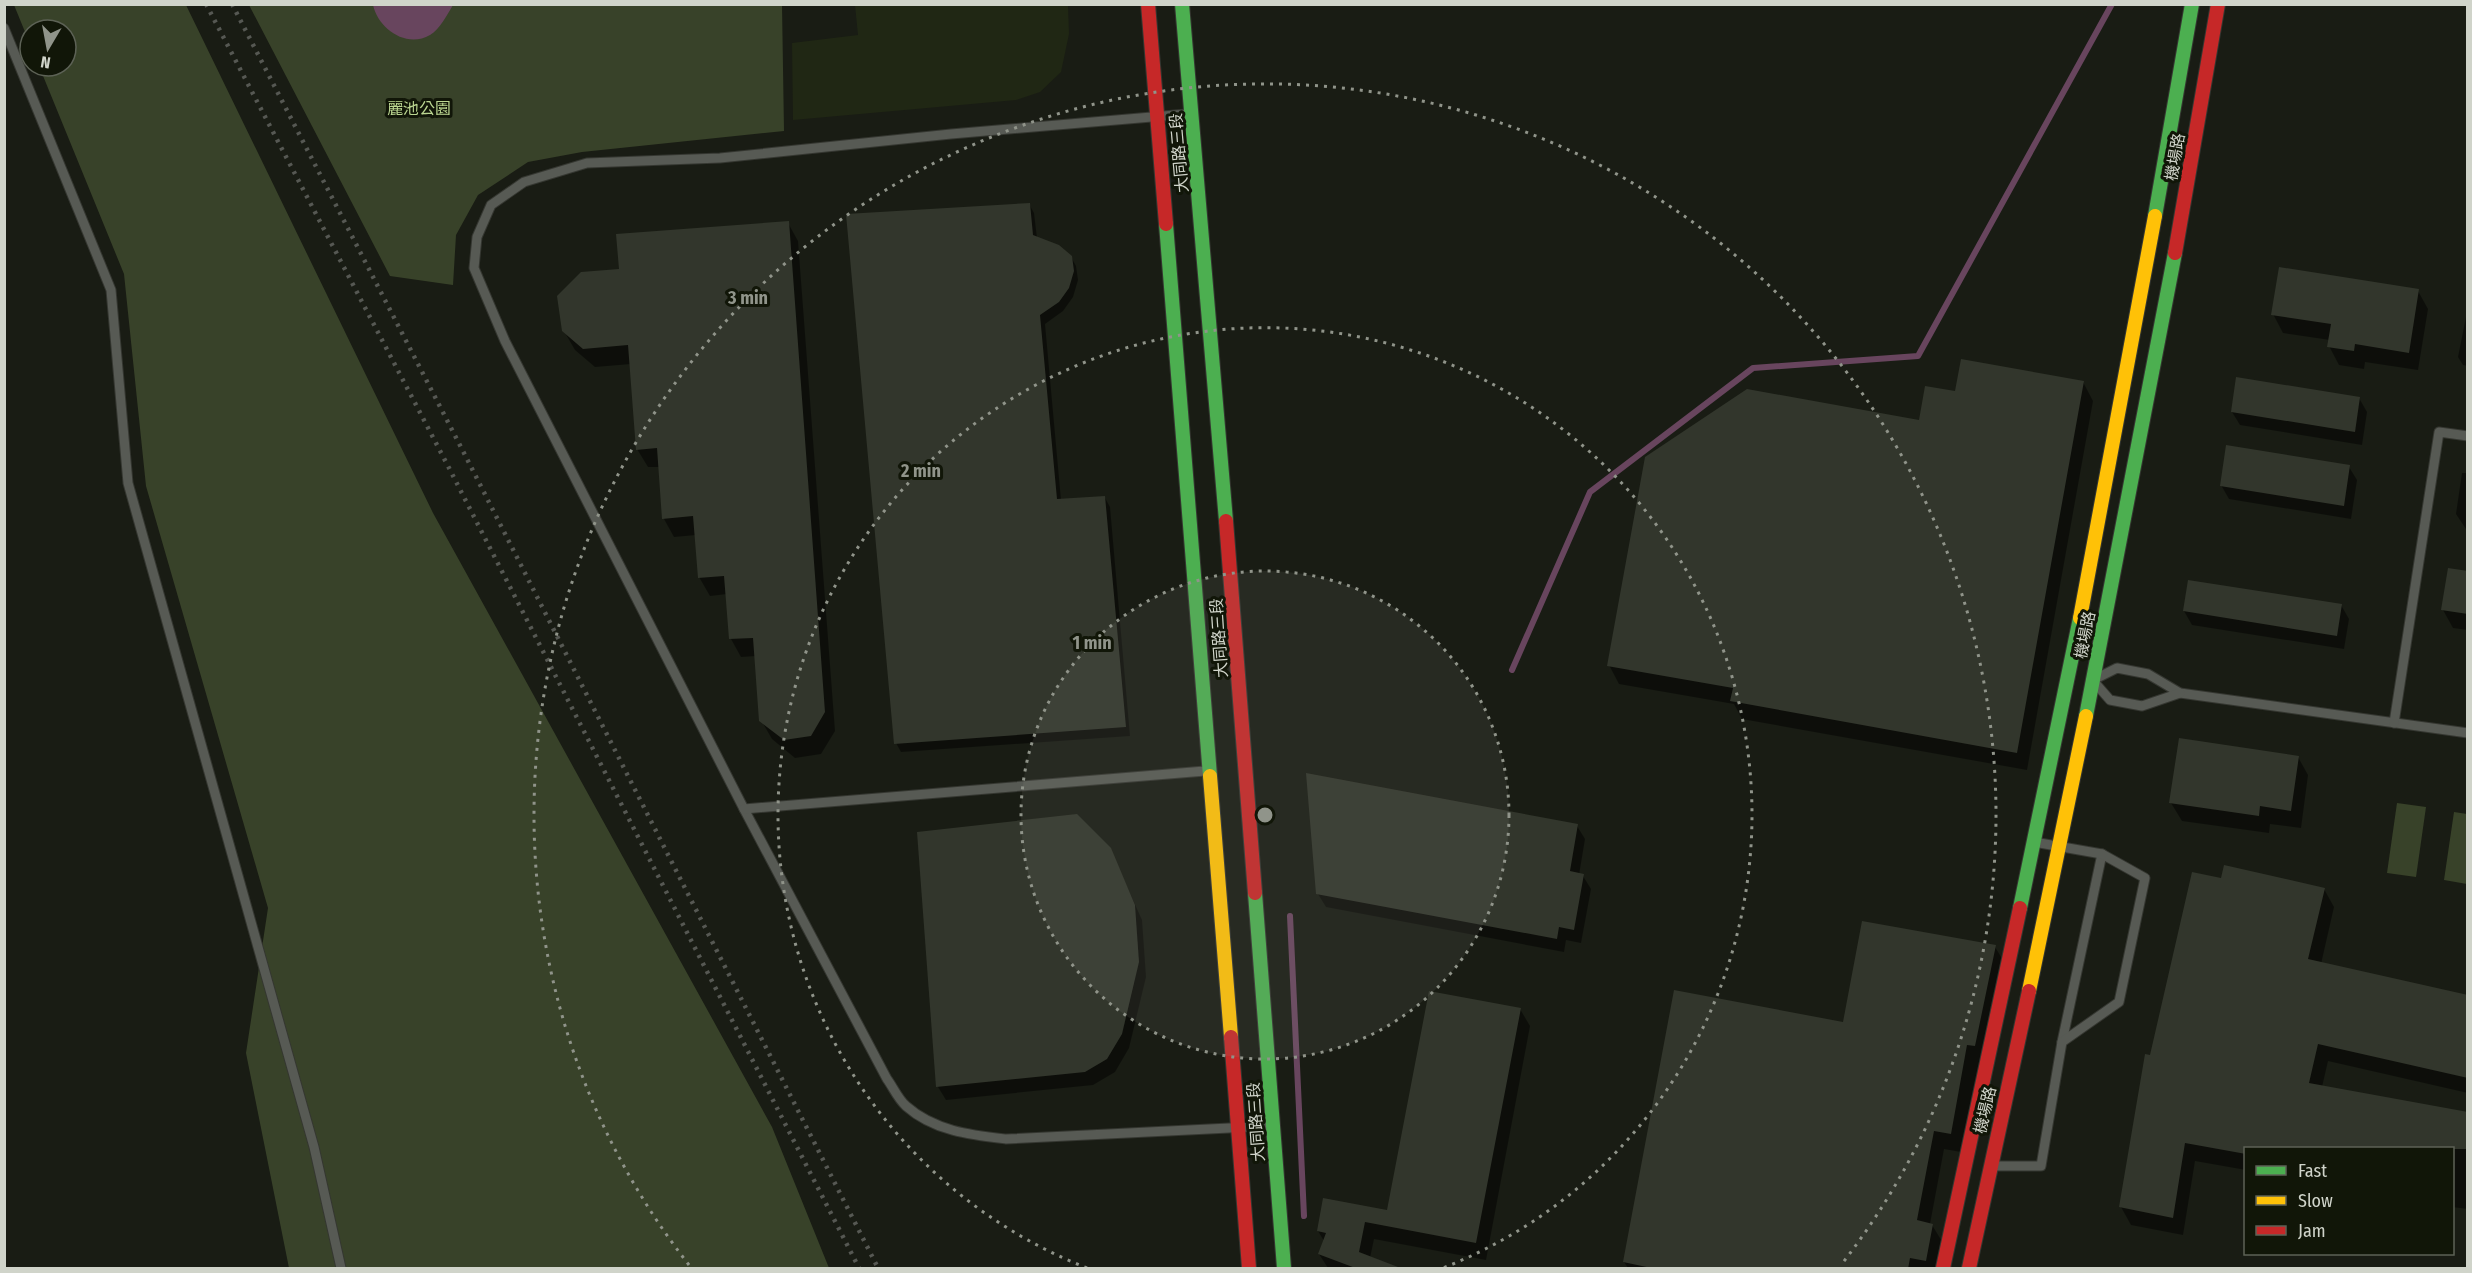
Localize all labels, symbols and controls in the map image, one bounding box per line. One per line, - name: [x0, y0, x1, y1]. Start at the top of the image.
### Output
- north arrow: [18, 18, 78, 78]
- text: N: [39, 52, 52, 72]
- park label: 麗池公園: [387, 99, 451, 118]
- street label: 大同路三段: [1166, 112, 1192, 194]
- street label: 機場路: [2161, 132, 2189, 182]
- text: 3 min: [727, 287, 768, 309]
- text: 2 min: [900, 460, 941, 482]
- street label: 大同路三段: [1207, 597, 1231, 679]
- street label: 機場路: [2071, 610, 2099, 660]
- text: 1 min: [1072, 632, 1112, 654]
- centre of rings: [1255, 805, 1275, 825]
- street label: 大同路三段: [1244, 1081, 1268, 1163]
- street label: 機場路: [1970, 1084, 2000, 1136]
- legend: [2244, 1147, 2454, 1255]
- text: Fast: [2298, 1160, 2327, 1182]
- text: Slow: [2298, 1190, 2333, 1212]
- text: Jam: [2298, 1220, 2326, 1242]

